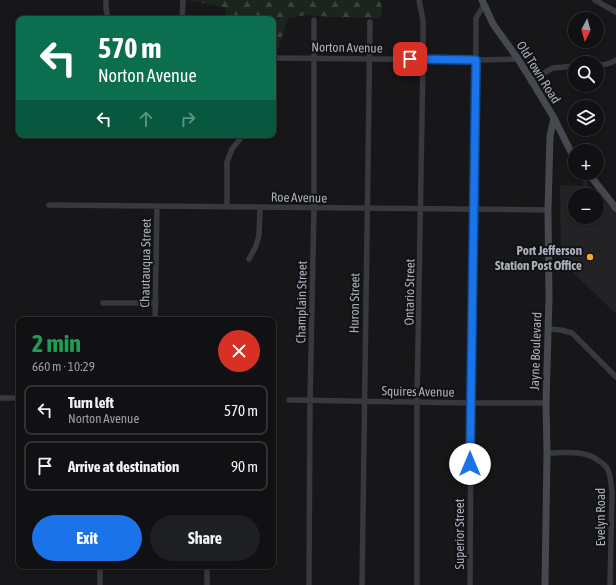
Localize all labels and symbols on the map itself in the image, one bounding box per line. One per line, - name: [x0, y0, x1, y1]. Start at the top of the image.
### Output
- north arrow: [568, 12, 604, 48]
- street label: Old Town Road: [514, 38, 564, 106]
- street label: Norton Avenue: [311, 39, 383, 56]
- pin: [393, 42, 427, 76]
- street label: Roe Avenue: [271, 190, 327, 205]
- street label: Chautauqua Street: [137, 218, 154, 308]
- place label: Port Jefferson Station Post Office: [495, 243, 582, 273]
- marker: Port Jefferson Station Post Office: [585, 252, 595, 262]
- street label: Ontario Street: [401, 258, 418, 326]
- street label: Champlain Street: [293, 260, 310, 344]
- street label: Huron Street: [346, 272, 363, 333]
- street label: Jayne Boulevard: [527, 312, 544, 390]
- street label: Squires Avenue: [381, 383, 455, 400]
- position arrow: [449, 443, 491, 485]
- street label: Evelyn Road: [593, 488, 608, 546]
- street label: Superior Street: [452, 498, 467, 569]

